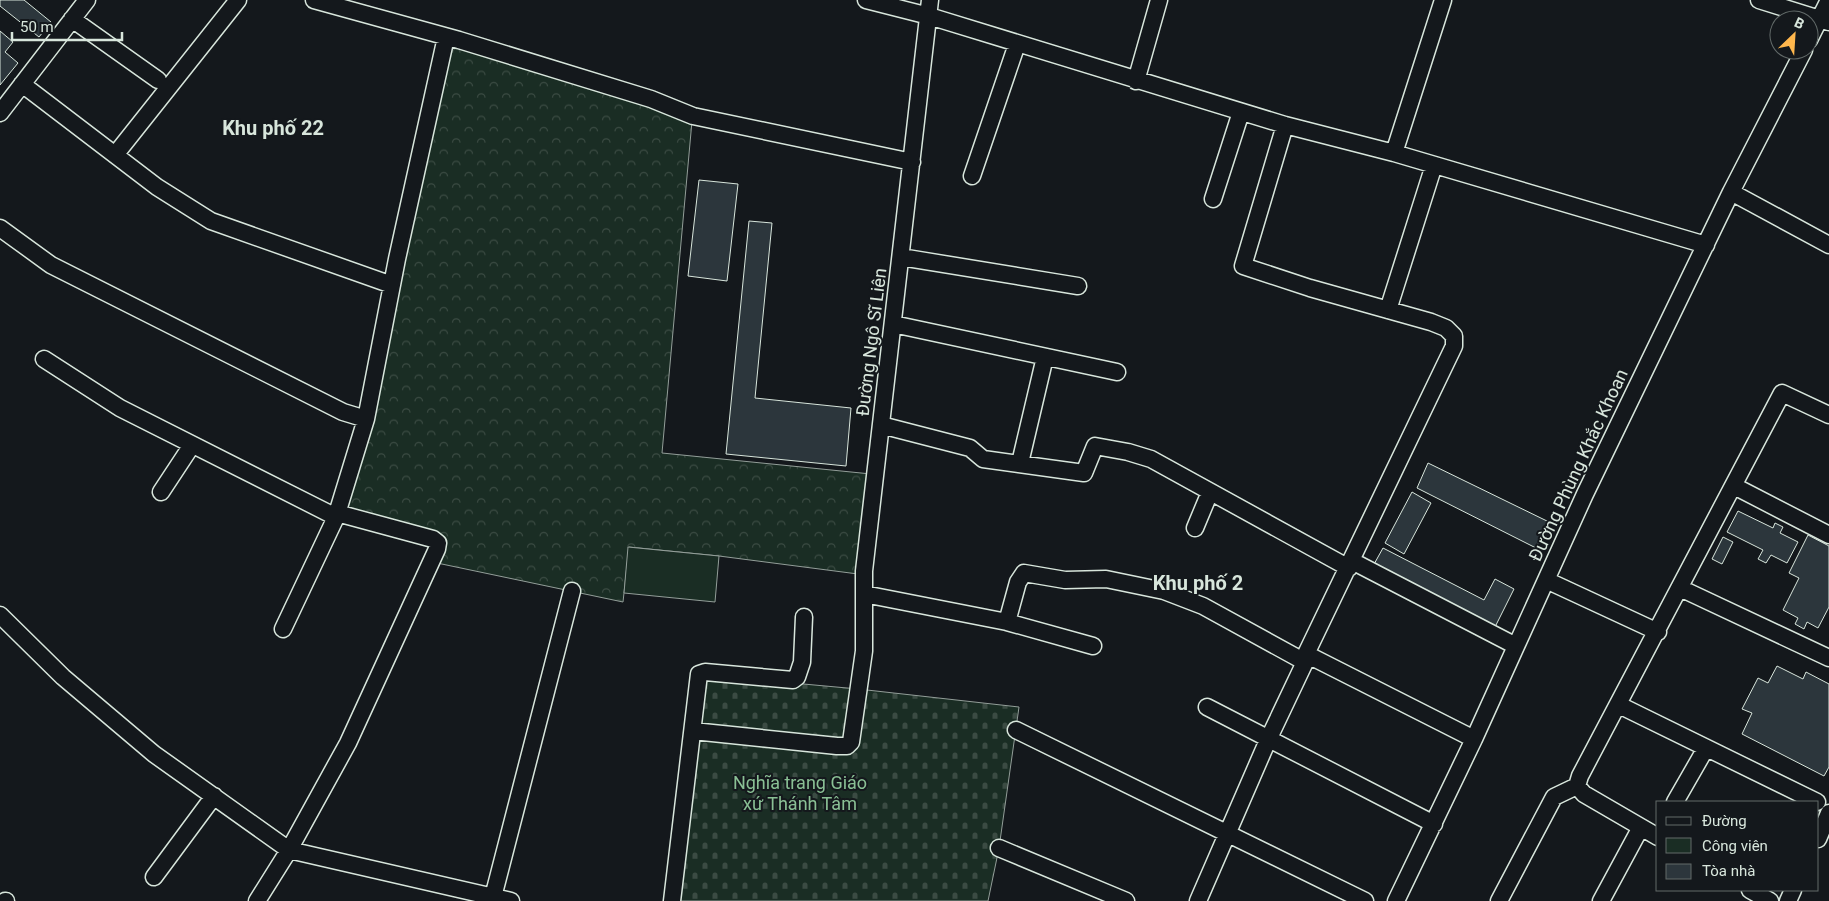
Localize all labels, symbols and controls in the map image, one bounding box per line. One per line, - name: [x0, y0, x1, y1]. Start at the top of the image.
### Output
- scale bar: [12, 10, 122, 42]
- north arrow: [1769, 10, 1819, 60]
- text: B: [1792, 14, 1807, 32]
- text: 50 m: [20, 18, 54, 36]
- district label: Khu phố 22: [222, 116, 324, 140]
- street label: Đường Ngô Sĩ Liên: [852, 267, 890, 417]
- street label: Đường Phùng Khắc Khoan: [1524, 365, 1632, 565]
- district label: Khu phố 2: [1153, 571, 1243, 595]
- park label: Nghĩa trang Giáo xứ Thánh Tâm: [733, 772, 867, 814]
- legend: [1656, 801, 1819, 891]
- text: Đường: [1702, 812, 1747, 830]
- text: Công viên: [1702, 837, 1768, 855]
- text: Tòa nhà: [1702, 862, 1755, 880]

